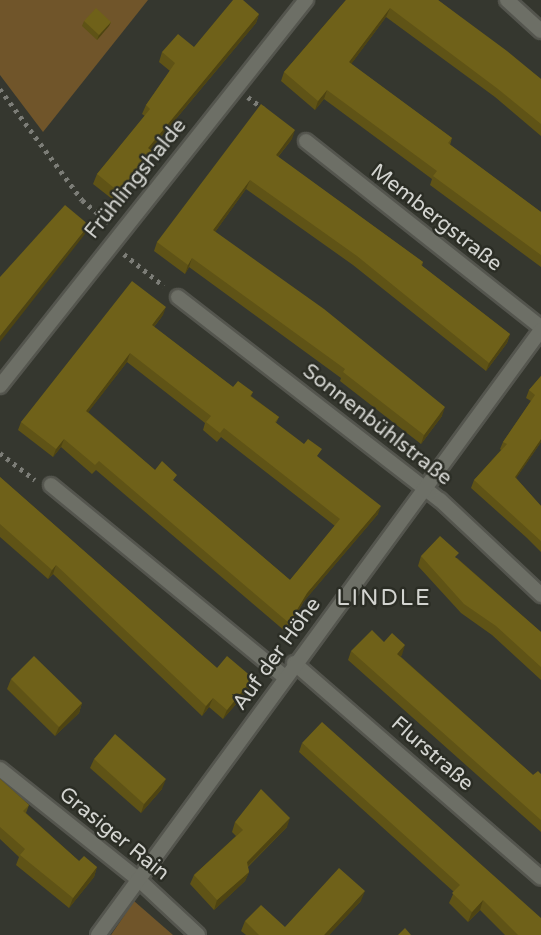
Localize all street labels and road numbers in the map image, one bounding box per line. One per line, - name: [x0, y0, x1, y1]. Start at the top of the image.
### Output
- street label: Frühlingshalde: [80, 114, 192, 244]
- street label: Membergstraße: [365, 159, 507, 277]
- street label: Sonnenbühlstraße: [297, 359, 457, 491]
- street label: Auf der Höhe: [228, 593, 326, 715]
- street label: Flurstraße: [386, 711, 478, 797]
- street label: Grasiger Rain: [54, 782, 174, 886]

